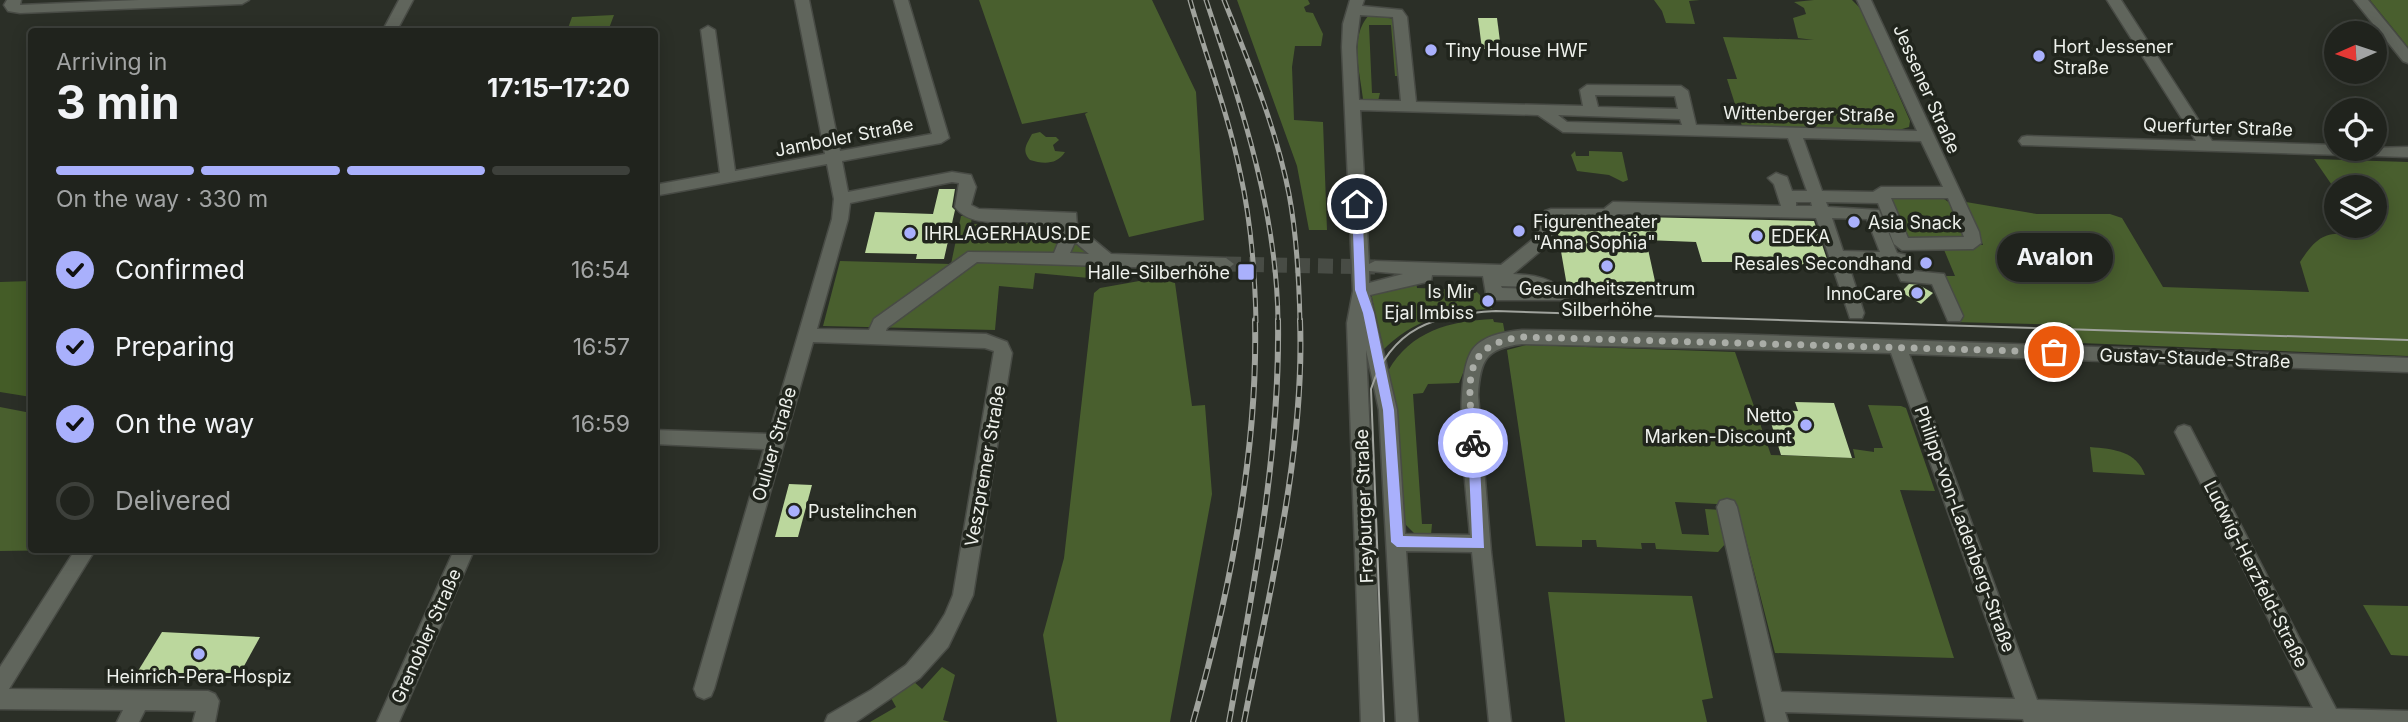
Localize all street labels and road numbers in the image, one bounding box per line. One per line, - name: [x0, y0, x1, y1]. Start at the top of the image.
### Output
- street label: Jessener Straße: [1889, 21, 1965, 157]
- street label: Wittenberger Straße: [1723, 102, 1895, 126]
- street label: Jamboler Straße: [773, 113, 915, 161]
- street label: Querfurter Straße: [2143, 114, 2293, 140]
- street label: Gustav-Staude-Straße: [2099, 344, 2291, 372]
- street label: Veszpremer Straße: [960, 384, 1010, 548]
- street label: Ouluer Straße: [748, 385, 800, 503]
- street label: Philipp-von-Ladenberg-Straße: [1911, 403, 2019, 655]
- street label: Freyburger Straße: [1351, 429, 1377, 583]
- street label: Ludwig-Herzfeld-Straße: [2200, 477, 2312, 671]
- street label: Grenobler Straße: [387, 565, 465, 707]

